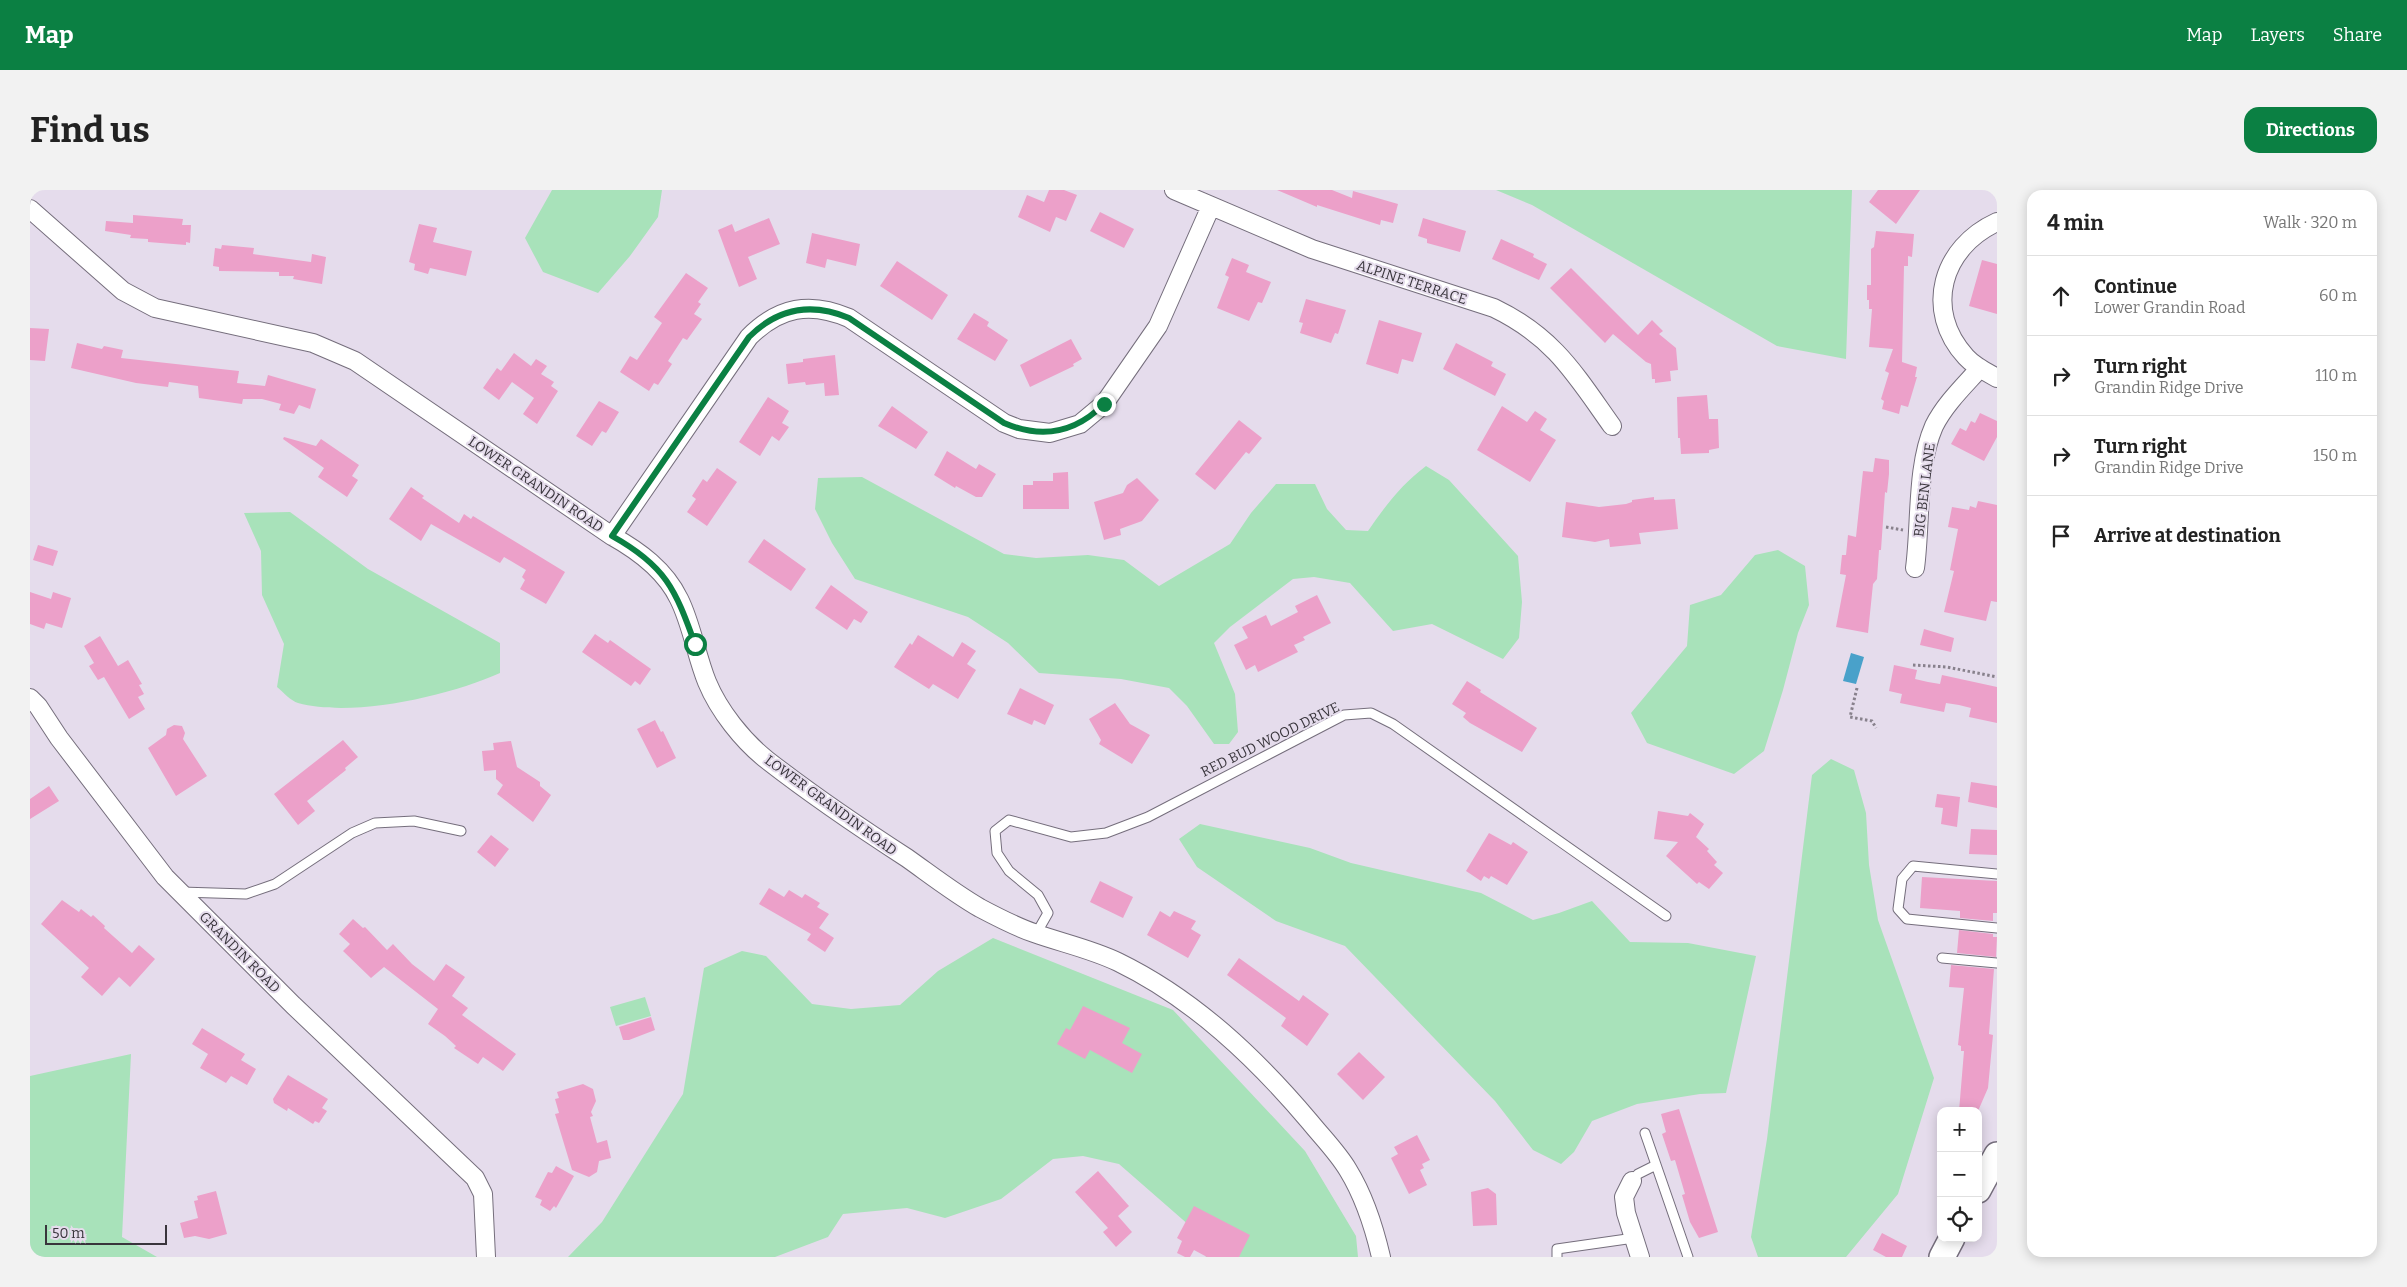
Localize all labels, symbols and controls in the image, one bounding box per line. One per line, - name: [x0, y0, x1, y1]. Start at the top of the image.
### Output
- text: Map: [25, 21, 74, 49]
- text: Map: [2186, 24, 2222, 46]
- text: Layers: [2250, 24, 2305, 46]
- text: Share: [2333, 24, 2382, 46]
- button: Directions: [2244, 107, 2377, 153]
- text: Find us: [30, 109, 150, 151]
- text: 4 min: [2047, 210, 2104, 236]
- text: Walk · 320 m: [2263, 213, 2357, 232]
- street label: ALPINE TERRACE: [1355, 257, 1469, 308]
- text: Continue: [2094, 275, 2177, 298]
- icon: ahead: [2047, 282, 2075, 310]
- text: 60 m: [2319, 286, 2357, 305]
- text: Lower Grandin Road: [2094, 298, 2246, 317]
- text: Turn right: [2094, 355, 2187, 378]
- icon: right: [2047, 362, 2075, 390]
- text: 110 m: [2315, 366, 2357, 385]
- text: Grandin Ridge Drive: [2094, 378, 2244, 397]
- route end: [1093, 393, 1116, 416]
- street label: LOWER GRANDIN ROAD: [465, 433, 606, 536]
- text: Turn right: [2094, 435, 2187, 458]
- street label: BIG BEN LANE: [1910, 442, 1939, 538]
- icon: right: [2047, 442, 2075, 470]
- text: 150 m: [2313, 446, 2357, 465]
- text: Grandin Ridge Drive: [2094, 458, 2244, 477]
- icon: arrive: [2047, 522, 2075, 550]
- text: Arrive at destination: [2094, 524, 2281, 547]
- route start: [684, 633, 707, 656]
- street label: RED BUD WOOD DRIVE: [1198, 698, 1342, 780]
- street label: LOWER GRANDIN ROAD: [761, 752, 900, 859]
- street label: GRANDIN ROAD: [196, 908, 284, 996]
- map controls: [1937, 1107, 1982, 1242]
- button: +: [1937, 1107, 1982, 1152]
- button: −: [1937, 1152, 1982, 1197]
- button: locate: [1937, 1197, 1982, 1242]
- scale bar: [45, 1222, 168, 1245]
- text: 50 m: [52, 1225, 85, 1242]

